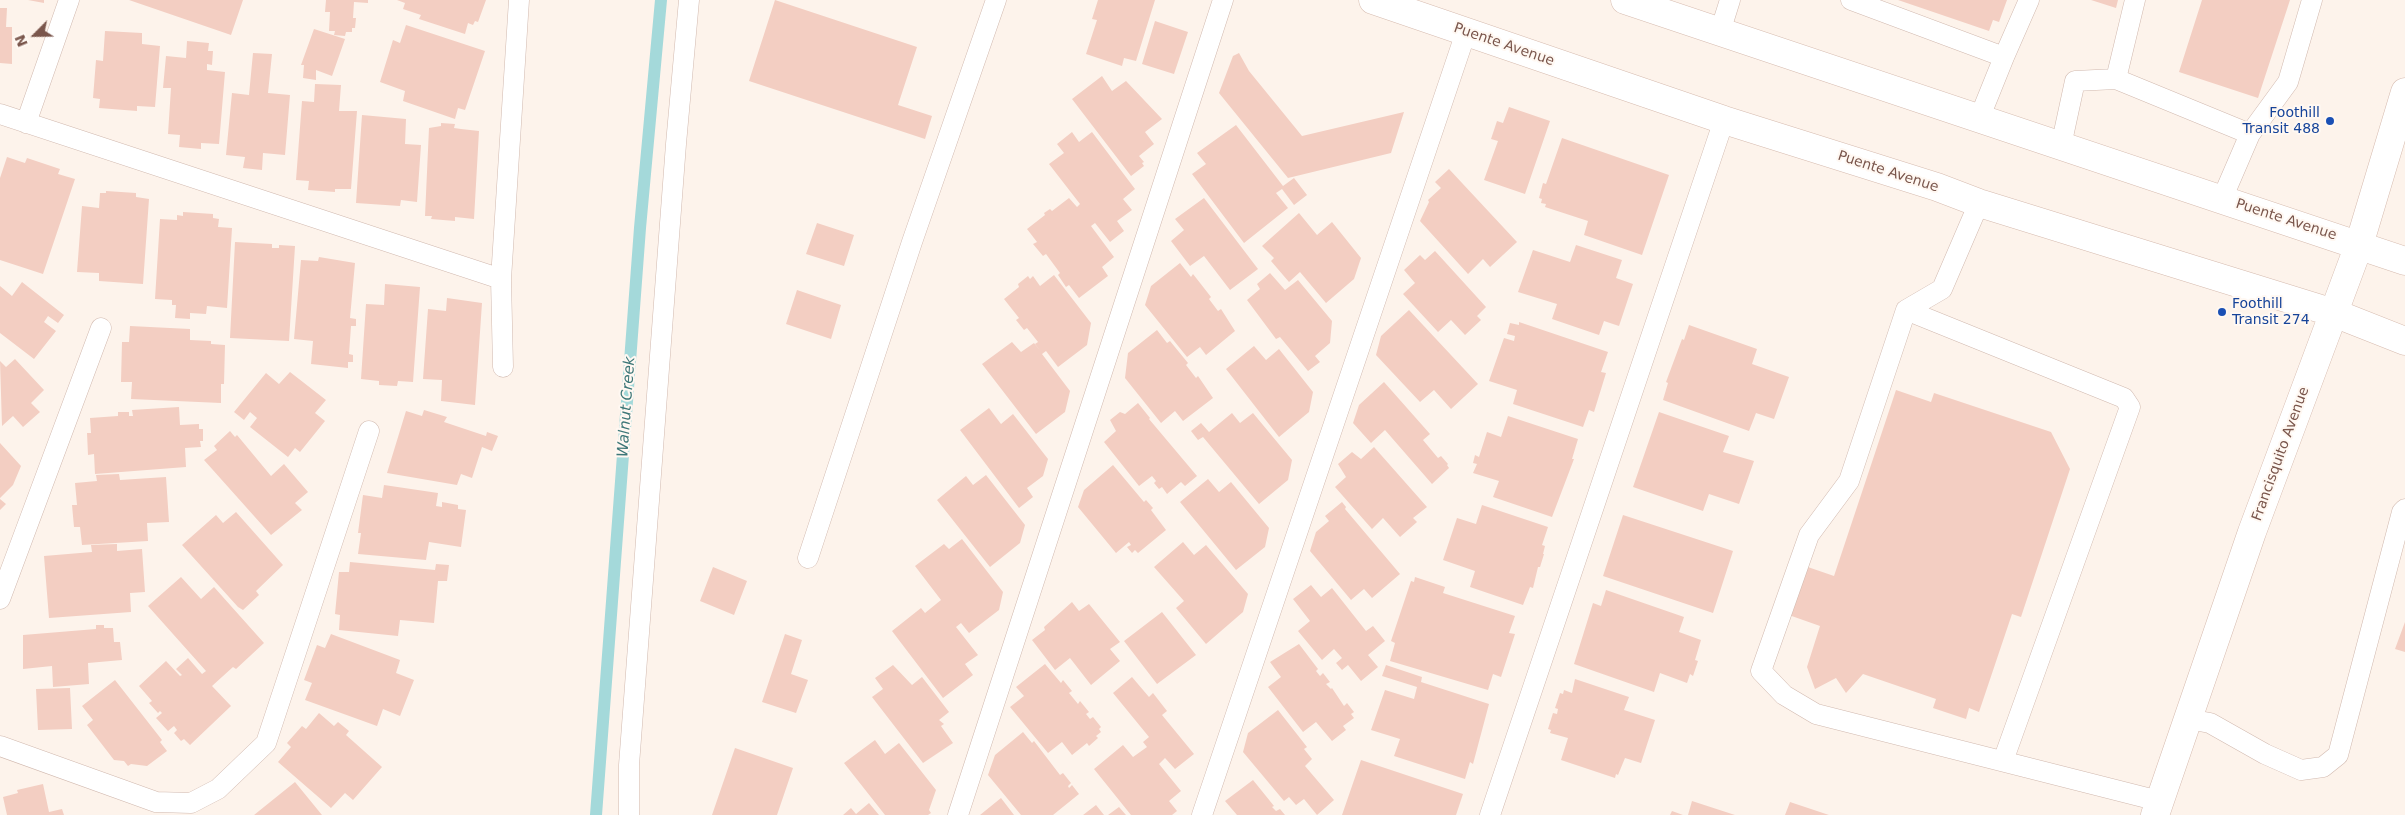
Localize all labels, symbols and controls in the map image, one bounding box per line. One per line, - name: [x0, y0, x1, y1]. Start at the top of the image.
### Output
- north arrow: [10, 10, 60, 60]
- street label: Puente Avenue: [1452, 20, 1556, 70]
- text: N: [12, 32, 31, 49]
- place label: Foothill Transit 488: [2242, 105, 2320, 138]
- marker: Foothill Transit 488: [2324, 115, 2336, 127]
- street label: Puente Avenue: [1835, 148, 1941, 196]
- street label: Puente Avenue: [2233, 196, 2339, 244]
- place label: Foothill Transit 274: [2232, 296, 2310, 328]
- marker: Foothill Transit 274: [2216, 306, 2228, 318]
- water label: Walnut Creek: [615, 356, 639, 458]
- street label: Francisquito Avenue: [2249, 385, 2313, 523]

